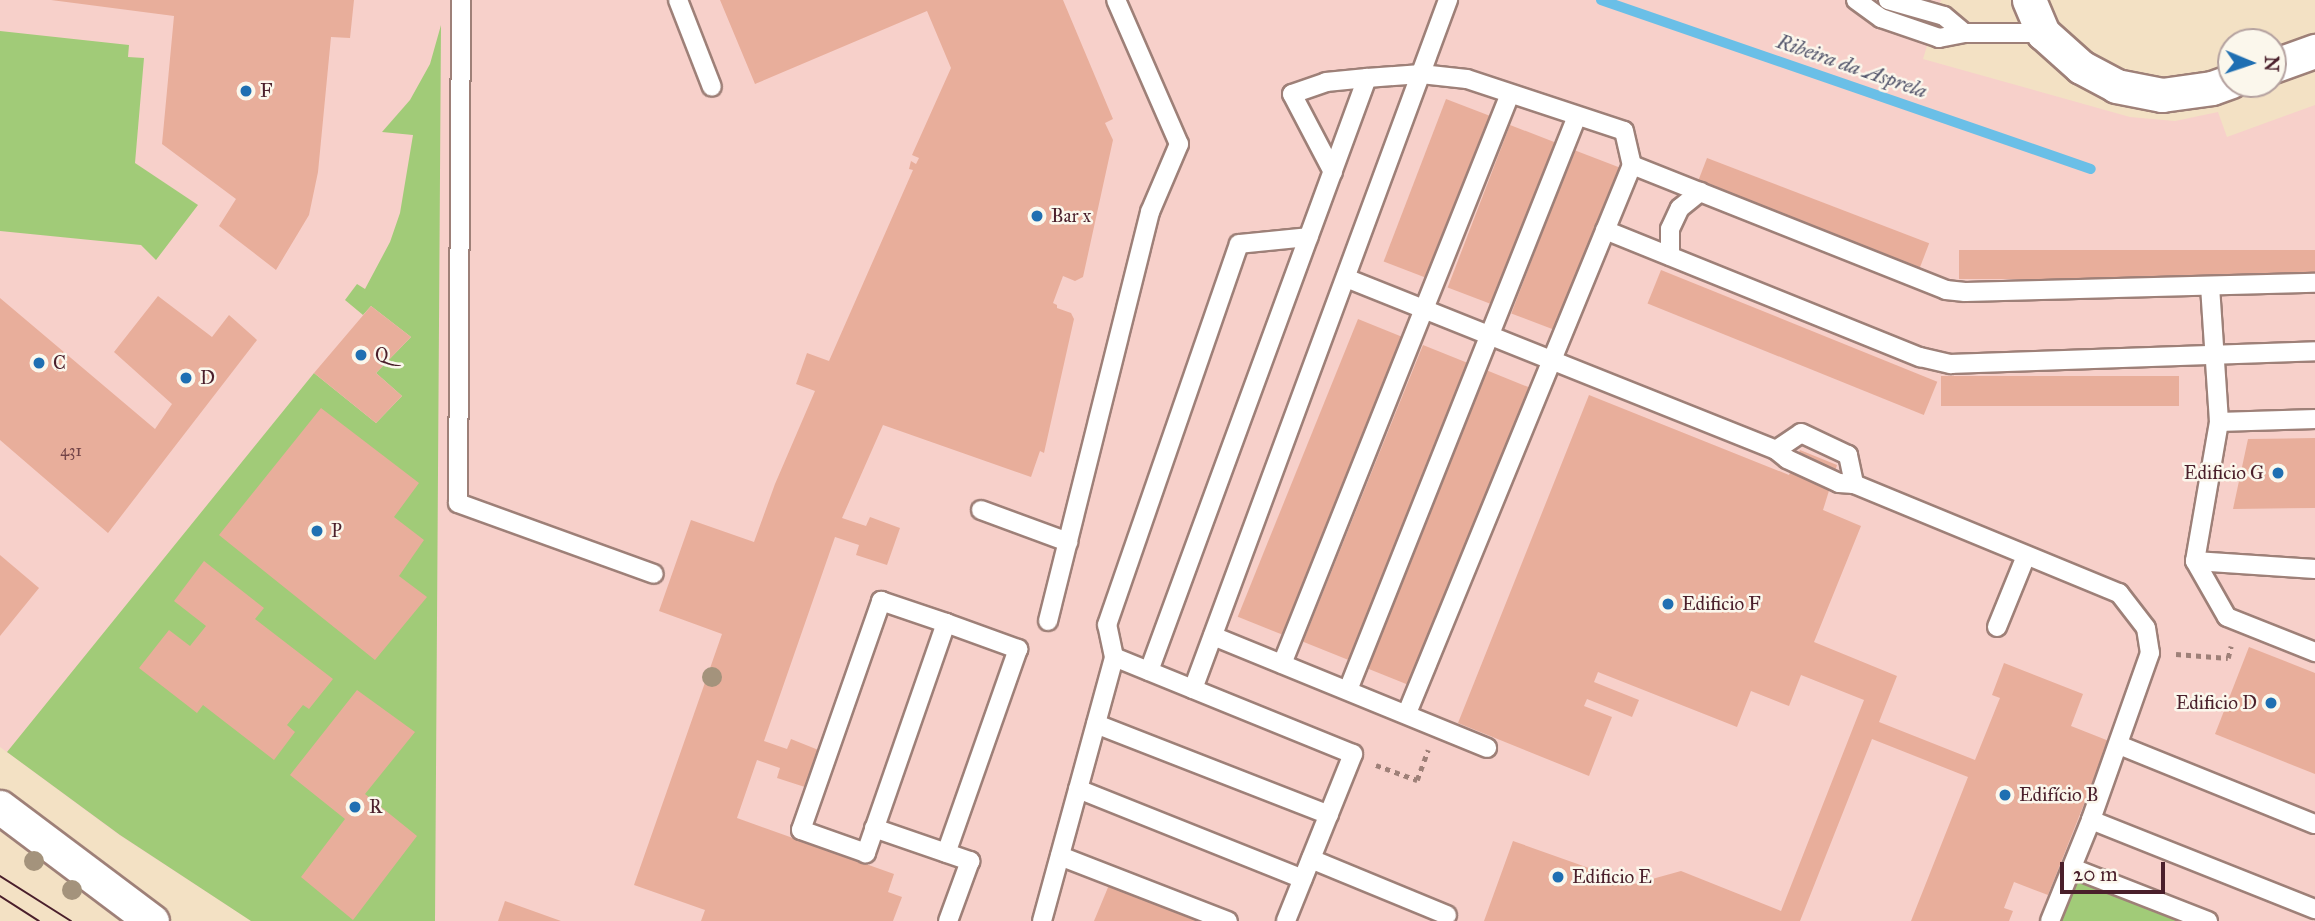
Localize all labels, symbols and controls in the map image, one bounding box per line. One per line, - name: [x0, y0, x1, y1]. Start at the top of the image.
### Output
- water label: Ribeira da Asprela: [1774, 28, 1930, 104]
- north arrow: [2217, 28, 2287, 98]
- text: N: [2260, 55, 2283, 72]
- place label: F: [260, 80, 272, 102]
- marker: F: [238, 83, 254, 99]
- place label: Bar x: [1051, 205, 1091, 227]
- marker: Bar x: [1029, 208, 1045, 224]
- place label: Q: [375, 344, 388, 366]
- marker: Q: [353, 347, 369, 363]
- place label: C: [53, 352, 66, 374]
- marker: C: [31, 355, 47, 371]
- place label: D: [200, 367, 215, 389]
- marker: D: [178, 370, 194, 386]
- house number: 431: [60, 441, 82, 461]
- place label: Edificio G: [2184, 462, 2264, 484]
- marker: Edificio G: [2270, 465, 2286, 481]
- place label: P: [331, 520, 342, 542]
- marker: P: [309, 523, 325, 539]
- place label: Edificio F: [1682, 593, 1761, 615]
- marker: Edificio F: [1660, 596, 1676, 612]
- place label: Edificio D: [2176, 692, 2257, 714]
- marker: Edificio D: [2263, 695, 2279, 711]
- place label: Edifício B: [2019, 784, 2098, 806]
- marker: Edifício B: [1997, 787, 2013, 803]
- place label: R: [369, 796, 382, 818]
- marker: R: [347, 799, 363, 815]
- scale bar: [2063, 848, 2168, 892]
- text: 20 m: [2073, 861, 2118, 887]
- place label: Edificio E: [1572, 866, 1652, 888]
- marker: Edificio E: [1550, 869, 1566, 885]

